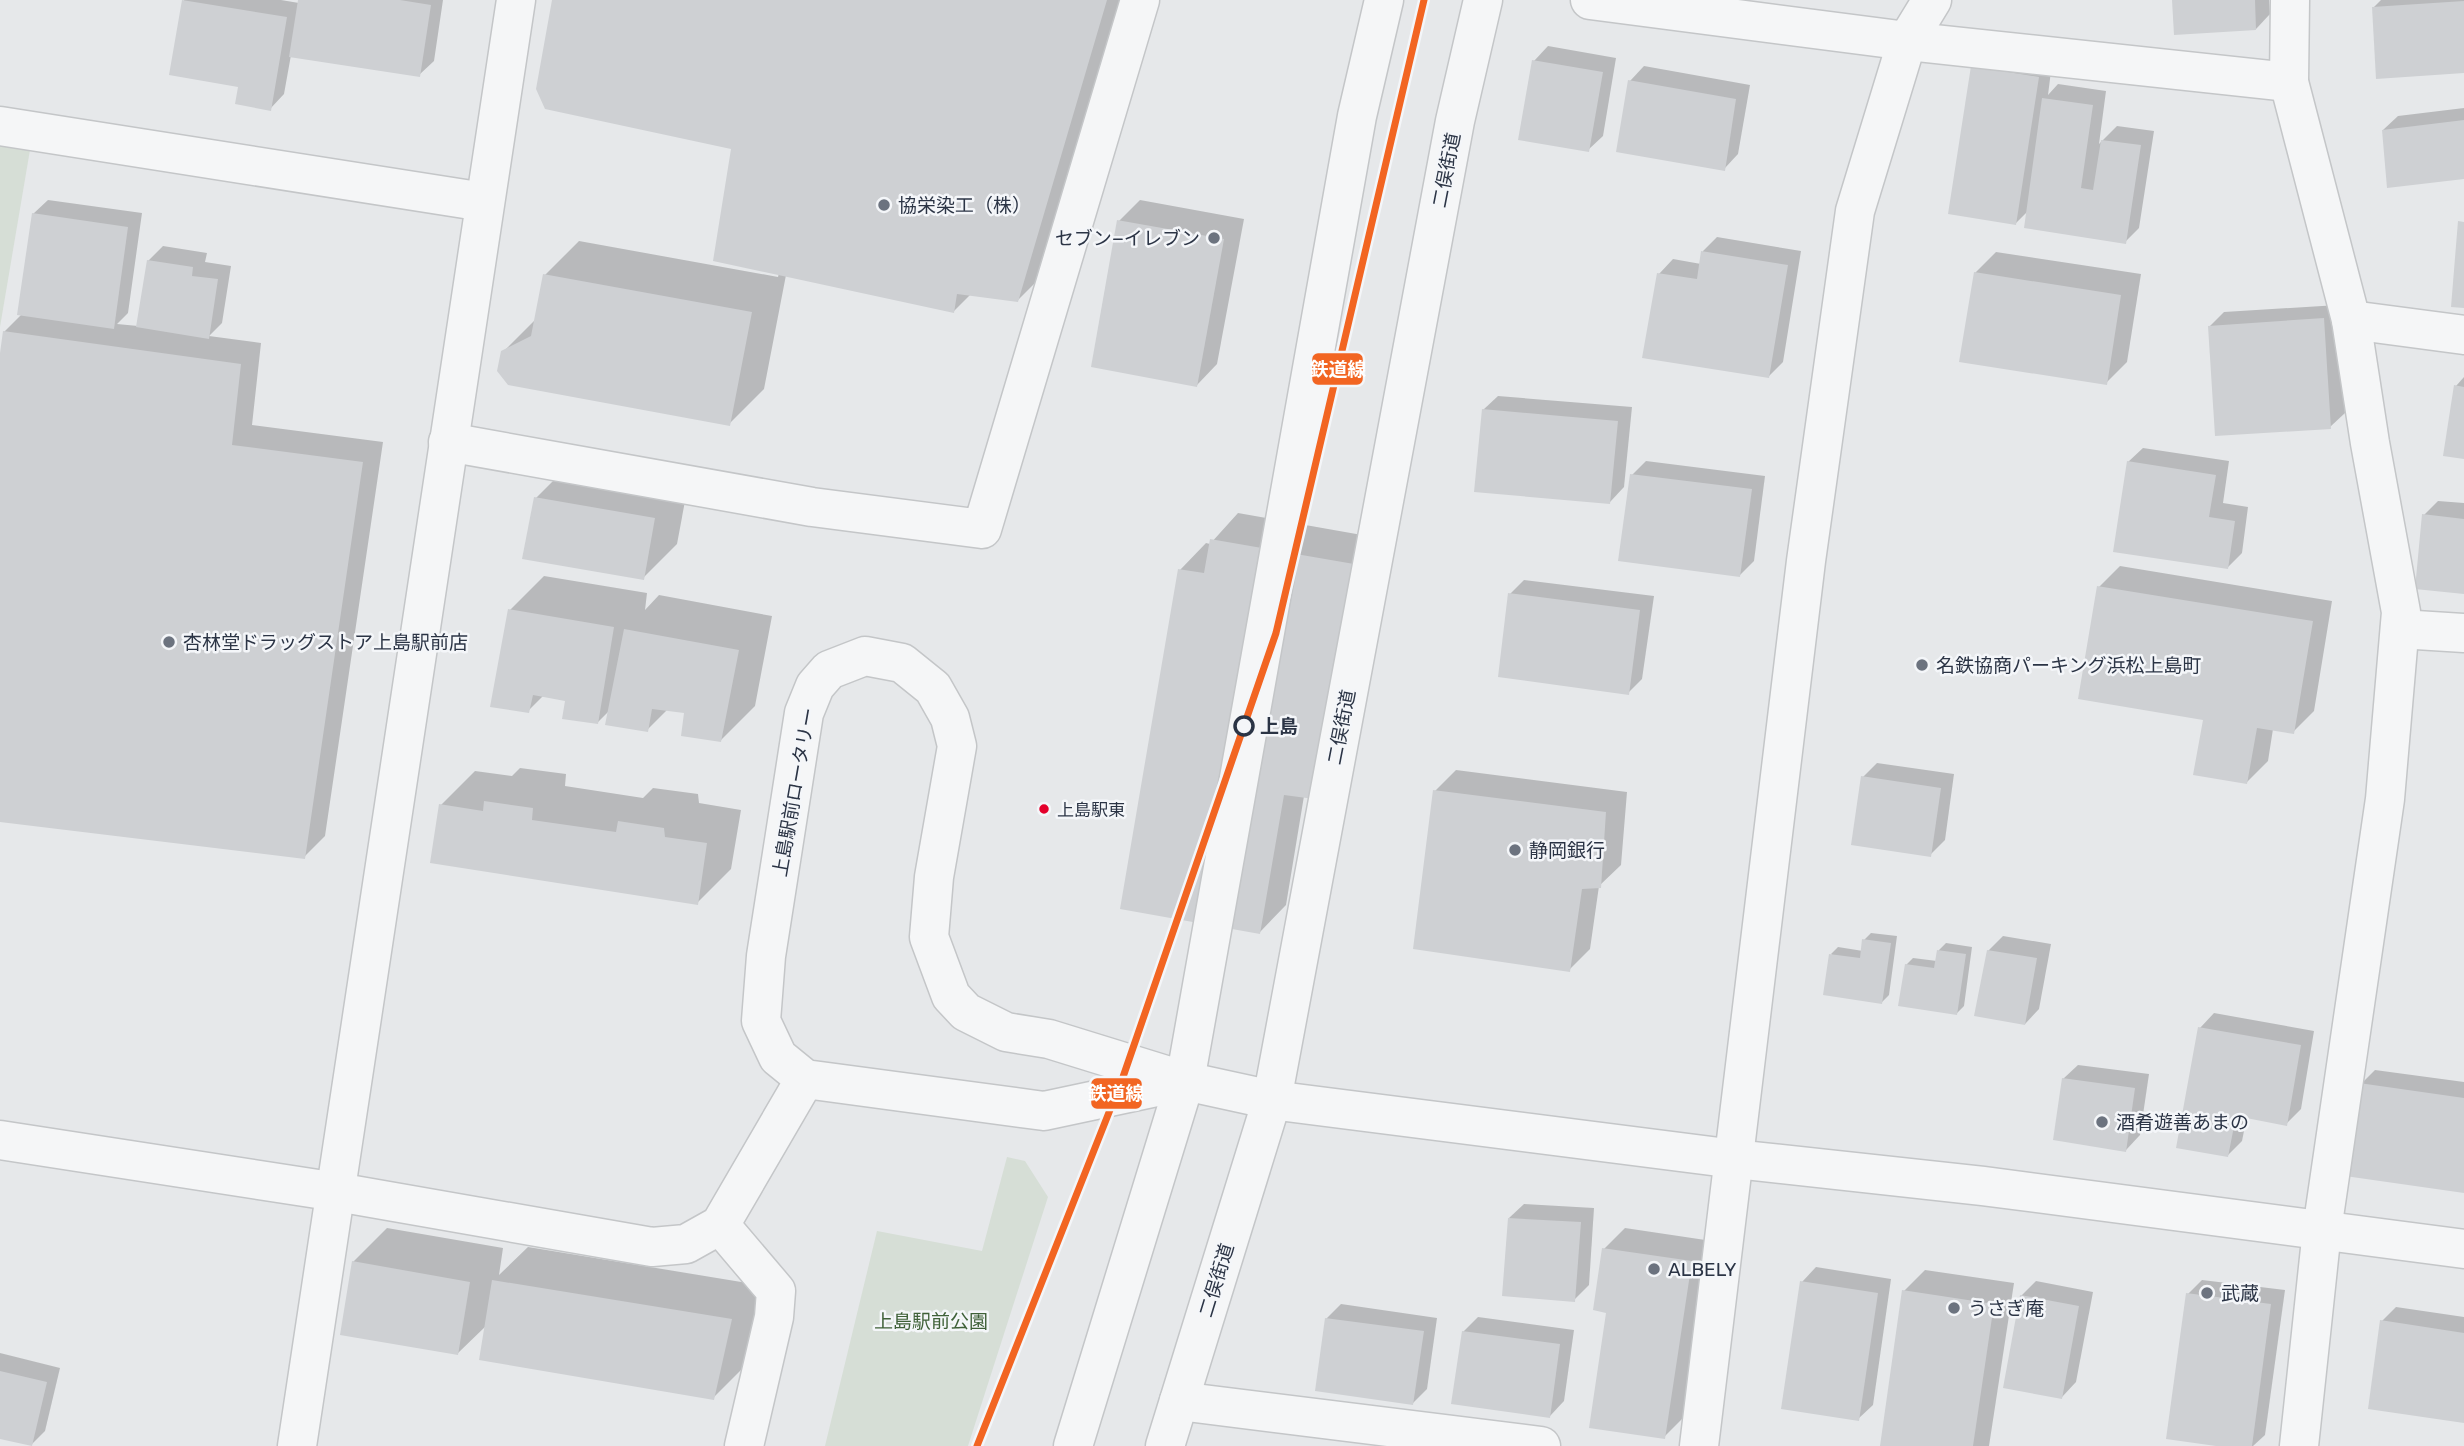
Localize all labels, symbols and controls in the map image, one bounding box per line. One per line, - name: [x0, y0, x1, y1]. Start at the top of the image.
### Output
- street label: 二俣街道: [1428, 131, 1465, 210]
- place label: 協栄染工（株）: [898, 194, 1031, 217]
- marker: 協栄染工（株）: [876, 197, 892, 213]
- place label: セブン−イレブン: [1055, 227, 1200, 250]
- marker: セブン−イレブン: [1206, 230, 1222, 246]
- line badge: 鉄道線: [1311, 352, 1364, 386]
- text: 鉄道線: [1309, 358, 1367, 381]
- place label: 杏林堂ドラッグストア上島駅前店: [183, 631, 468, 654]
- marker: 杏林堂ドラッグストア上島駅前店: [161, 634, 177, 650]
- place label: 名鉄協商パーキング浜松上島町: [1936, 654, 2201, 677]
- marker: 名鉄協商パーキング浜松上島町: [1914, 657, 1930, 673]
- street label: 二俣街道: [1323, 688, 1360, 767]
- street label: 上島駅前ロータリー: [768, 706, 821, 878]
- place label: 上島: [1260, 715, 1298, 738]
- marker: 上島: [1234, 716, 1254, 736]
- place label: 上島駅東: [1057, 800, 1125, 820]
- marker: 上島駅東: [1037, 802, 1051, 816]
- place label: 静岡銀行: [1529, 839, 1605, 862]
- marker: 静岡銀行: [1507, 842, 1523, 858]
- line badge: 鉄道線: [1090, 1077, 1143, 1110]
- text: 鉄道線: [1087, 1082, 1145, 1105]
- place label: 酒肴遊善あまの: [2116, 1111, 2249, 1134]
- marker: 酒肴遊善あまの: [2094, 1114, 2110, 1130]
- street label: 二俣街道: [1194, 1240, 1239, 1320]
- place label: ALBELY: [1668, 1258, 1737, 1281]
- marker: ALBELY: [1646, 1261, 1662, 1277]
- place label: 武蔵: [2221, 1282, 2259, 1305]
- marker: 武蔵: [2199, 1285, 2215, 1301]
- place label: うさぎ庵: [1968, 1297, 2044, 1320]
- marker: うさぎ庵: [1946, 1300, 1962, 1316]
- park label: 上島駅前公園: [874, 1310, 988, 1333]

